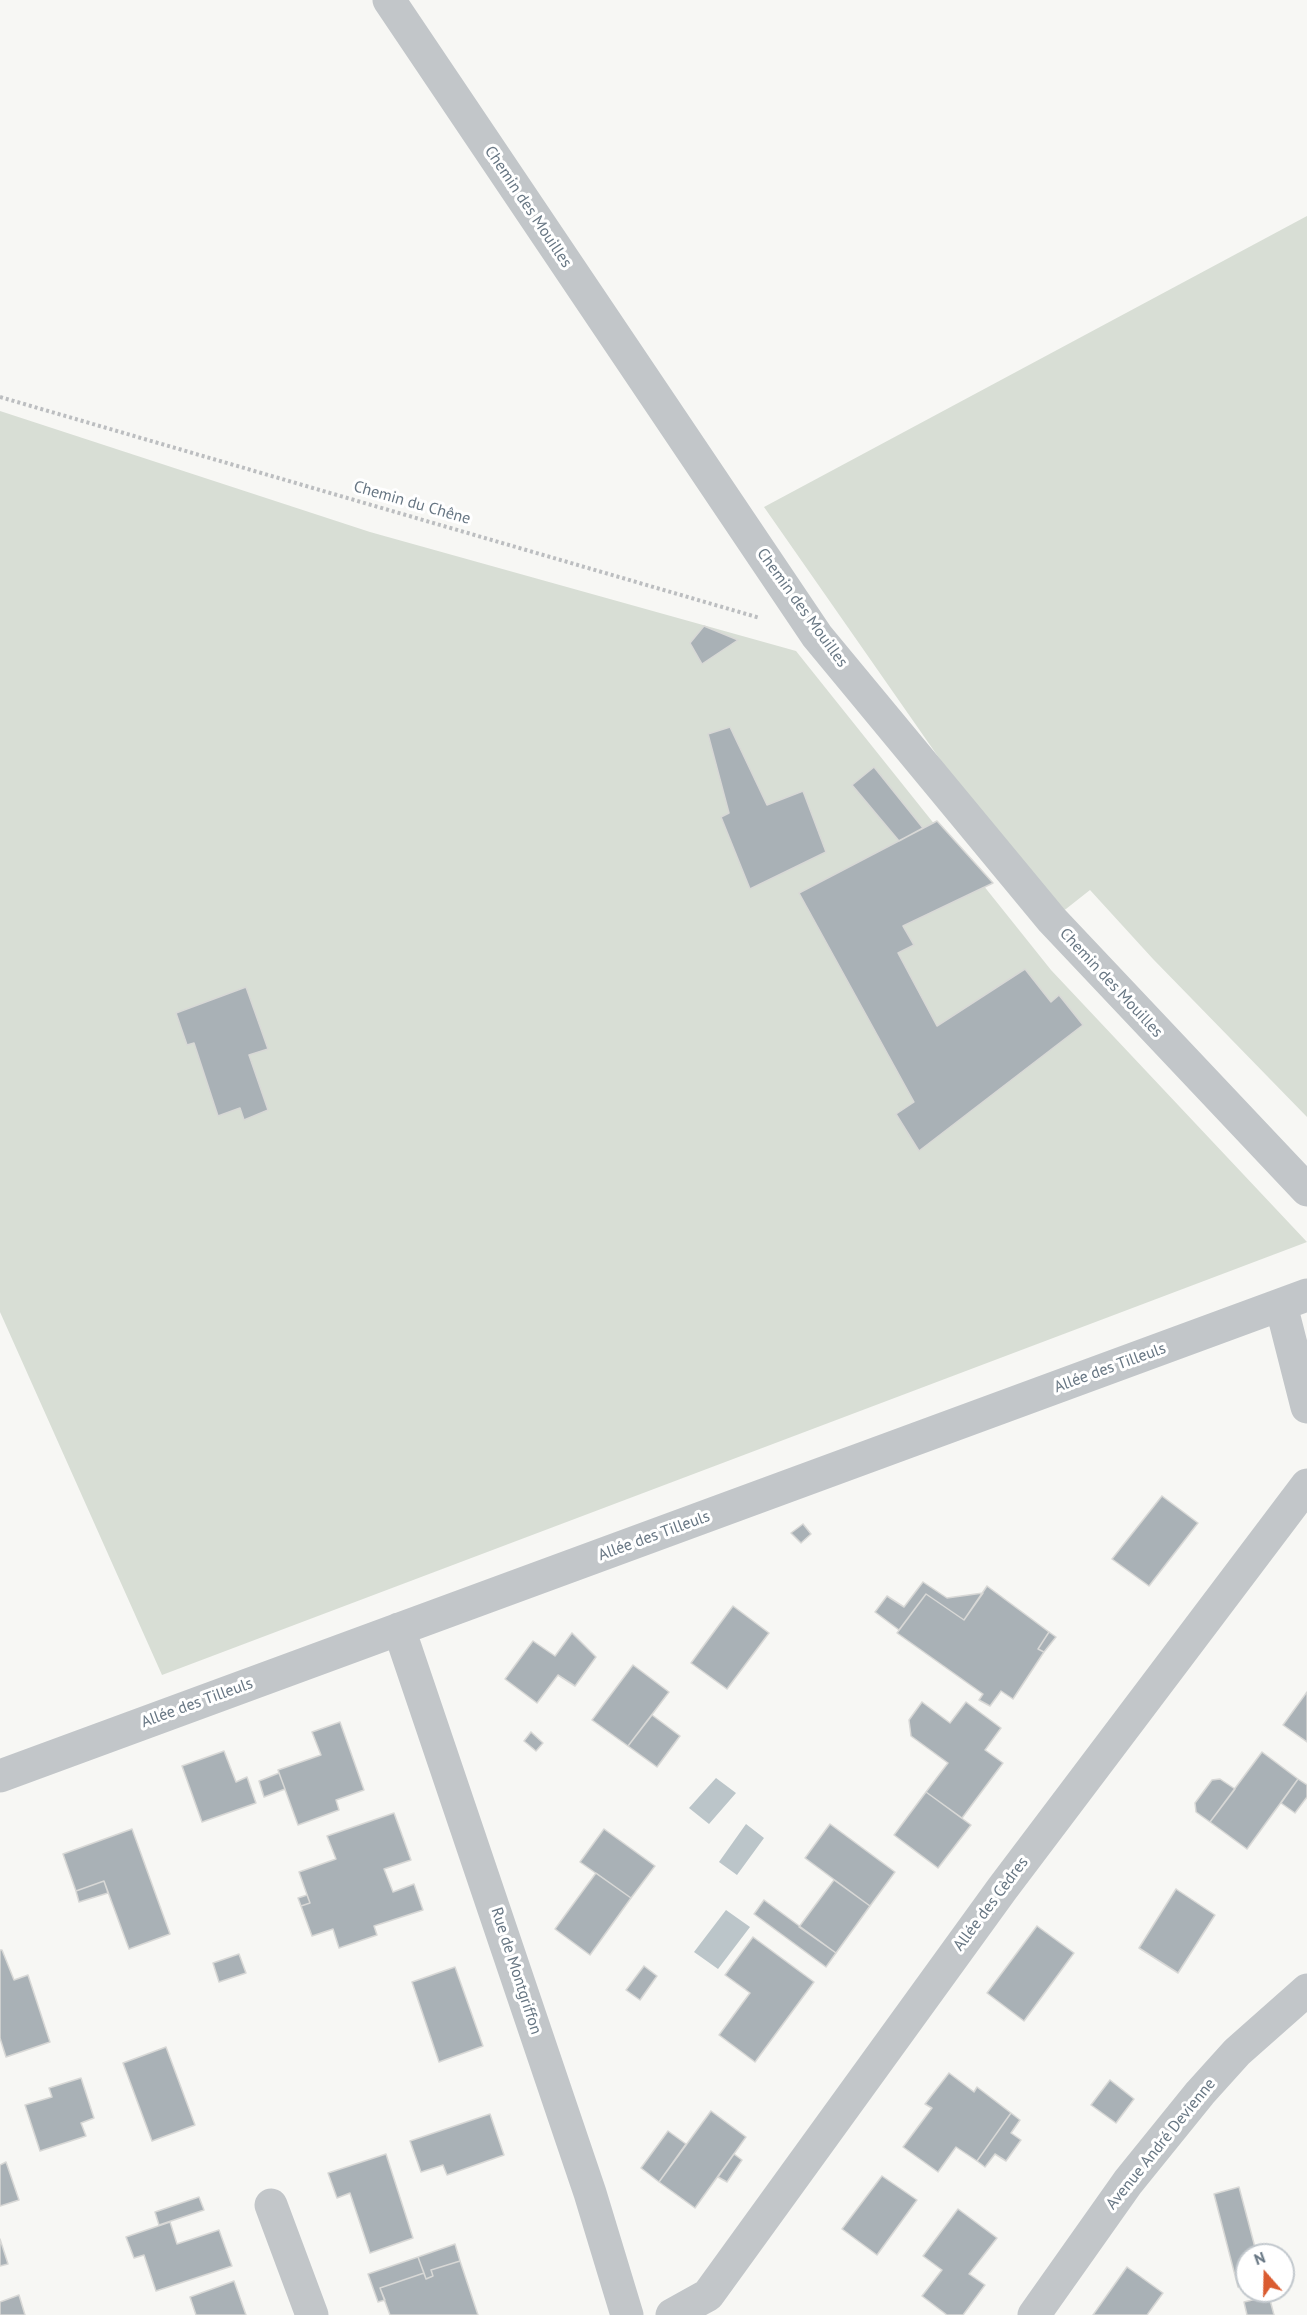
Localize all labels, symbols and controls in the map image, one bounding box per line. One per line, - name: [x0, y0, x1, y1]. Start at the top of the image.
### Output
- street label: Chemin des Mouilles: [480, 143, 576, 271]
- street label: Chemin du Chêne: [351, 477, 473, 529]
- street label: Chemin des Mouilles: [752, 545, 852, 671]
- street label: Chemin des Mouilles: [1055, 924, 1167, 1042]
- street label: Allée des Tilleuls: [1052, 1339, 1168, 1397]
- street label: Allée des Tilleuls: [596, 1507, 712, 1565]
- street label: Allée des Tilleuls: [139, 1674, 255, 1732]
- street label: Allée des Cèdres: [950, 1853, 1032, 1955]
- street label: Rue de Montgriffon: [486, 1905, 546, 2037]
- street label: Avenue André Devienne: [1102, 2075, 1220, 2213]
- north arrow: [1235, 2243, 1295, 2303]
- text: N: [1251, 2247, 1268, 2269]

